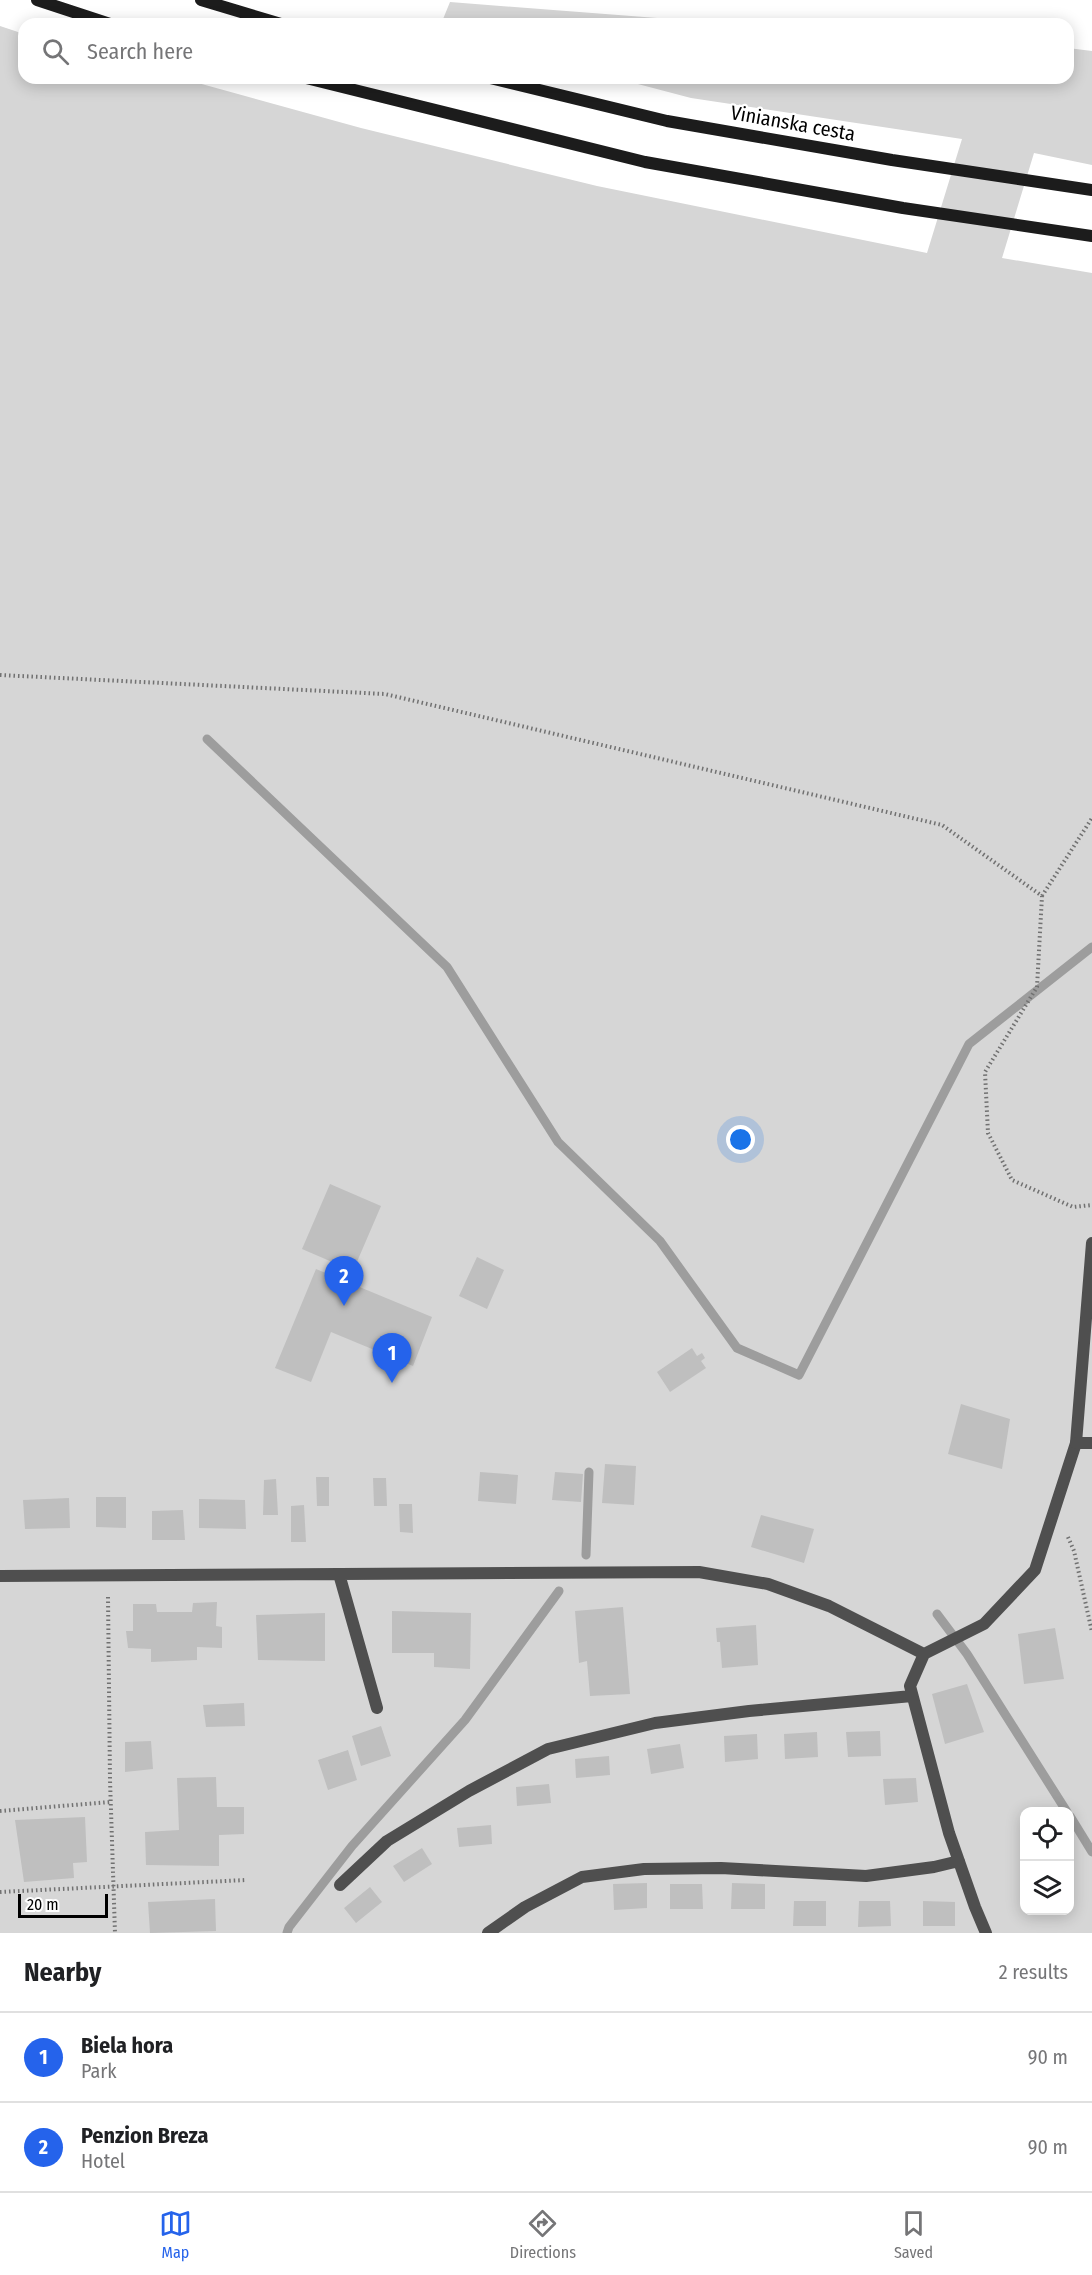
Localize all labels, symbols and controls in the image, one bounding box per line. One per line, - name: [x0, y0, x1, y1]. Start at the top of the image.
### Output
- search box: [18, 18, 1074, 84]
- icon: search: [39, 35, 72, 68]
- text: Search here: [87, 38, 193, 65]
- street label: Vinianska cesta: [729, 100, 857, 146]
- your location: [726, 1125, 755, 1154]
- pin: 2: [324, 1256, 364, 1306]
- pin: 1: [372, 1334, 412, 1383]
- map controls: [1020, 1807, 1074, 1915]
- button: locate: [1020, 1807, 1074, 1861]
- button: layers: [1020, 1861, 1074, 1915]
- scale bar: [18, 1891, 108, 1918]
- text: 20 m: [27, 1895, 58, 1914]
- text: Nearby: [24, 1957, 101, 1988]
- text: 2 results: [999, 1960, 1068, 1984]
- text: Biela hora: [81, 2032, 173, 2059]
- text: 1: [39, 2045, 48, 2069]
- text: 90 m: [1028, 2045, 1068, 2069]
- text: Park: [81, 2059, 117, 2083]
- text: Penzion Breza: [81, 2122, 208, 2149]
- text: 2: [39, 2135, 48, 2159]
- text: 90 m: [1028, 2135, 1068, 2159]
- text: Hotel: [81, 2149, 125, 2173]
- tab: Map: [159, 2207, 192, 2262]
- tab: Directions: [510, 2207, 576, 2262]
- tab: Saved: [894, 2207, 933, 2262]

